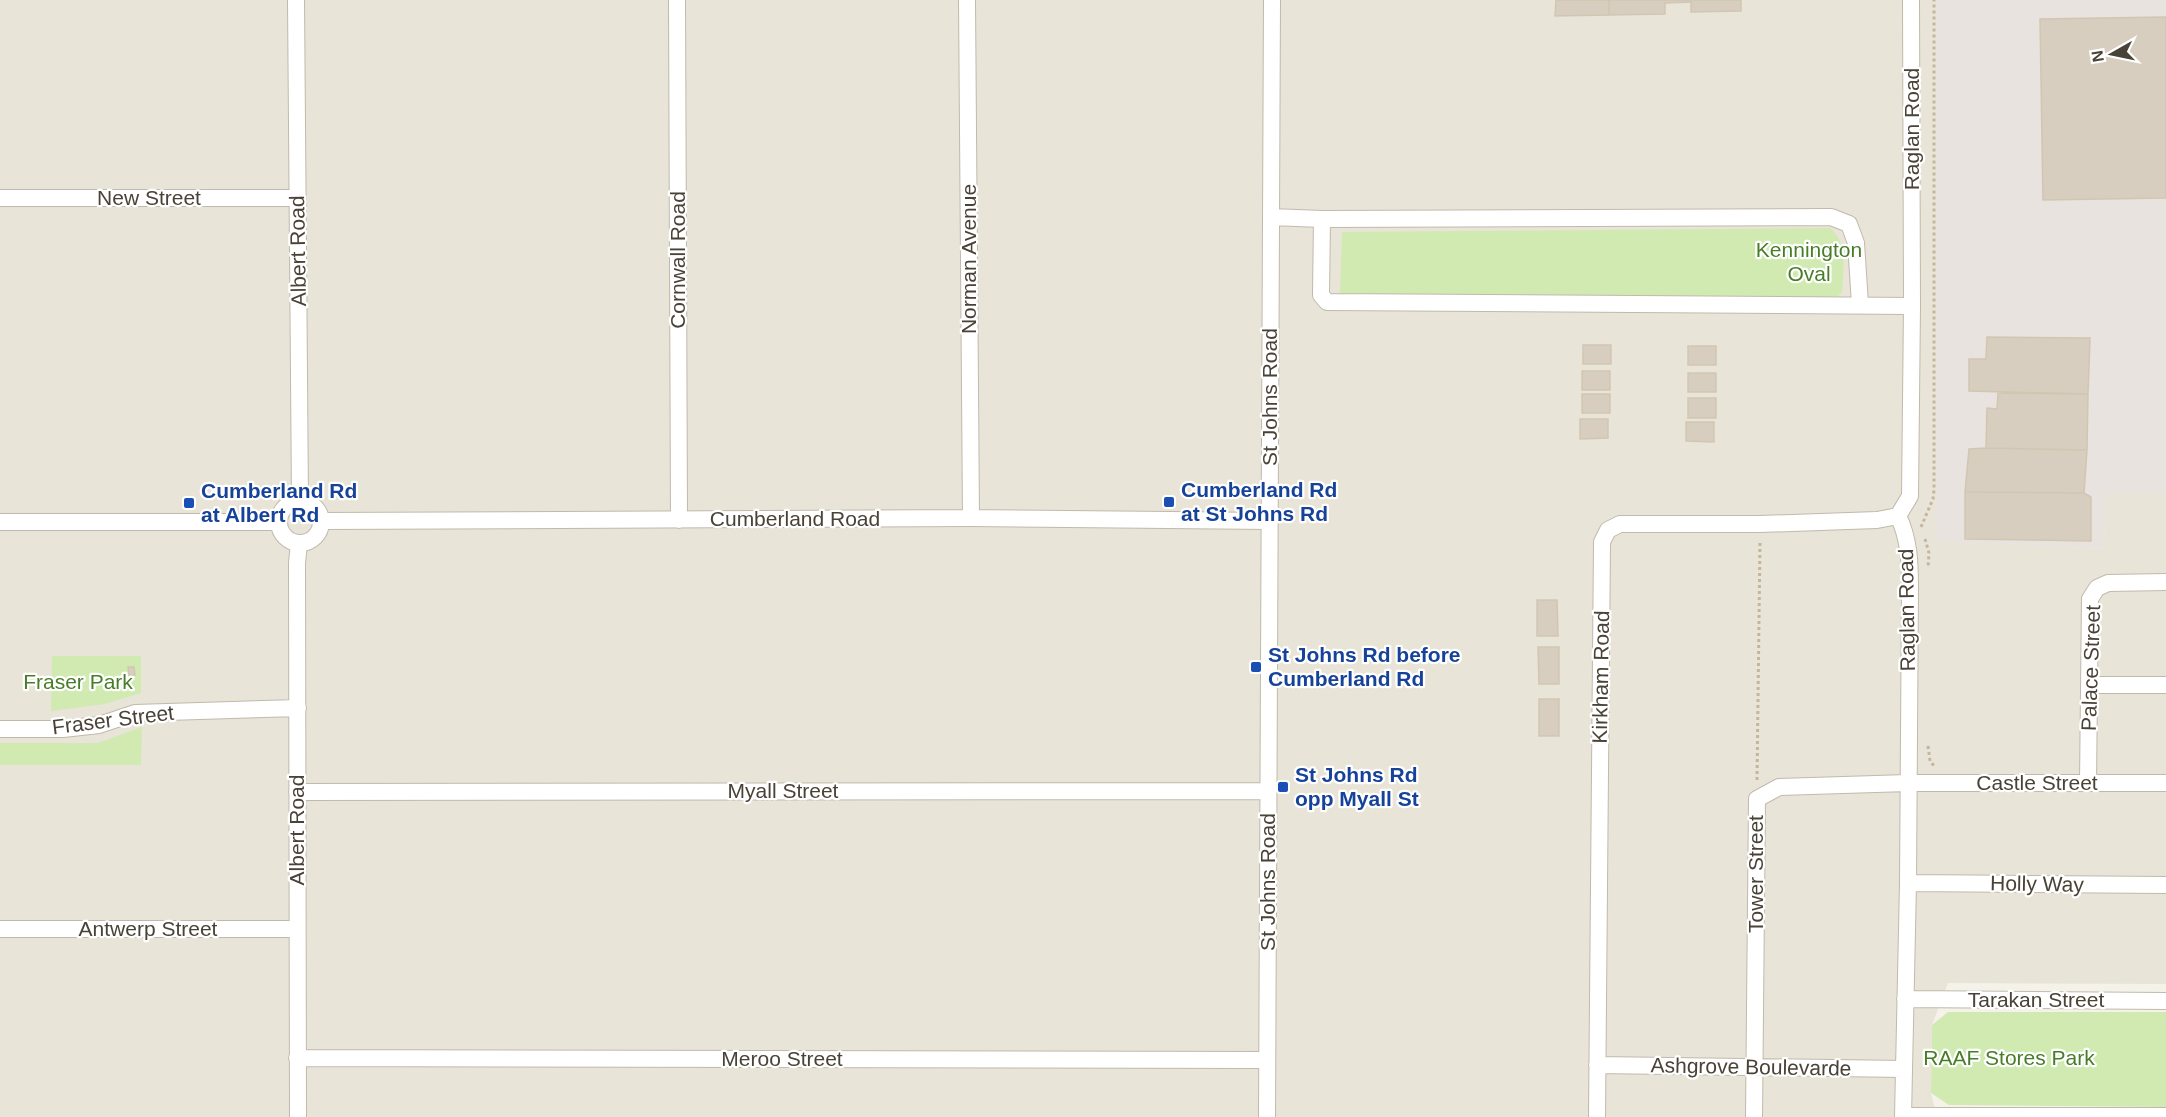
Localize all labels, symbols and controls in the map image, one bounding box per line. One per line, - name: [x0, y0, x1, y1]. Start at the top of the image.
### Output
- north arrow: [2082, 24, 2142, 84]
- text: N: [2088, 49, 2107, 63]
- street label: Raglan Road: [1900, 68, 1923, 190]
- street label: Norman Avenue: [957, 184, 980, 334]
- street label: New Street: [97, 186, 201, 209]
- street label: Cornwall Road: [666, 191, 689, 329]
- street label: Albert Road: [285, 195, 310, 307]
- park label: Kennington Oval: [1756, 238, 1862, 285]
- street label: St Johns Road: [1258, 328, 1281, 466]
- place label: Cumberland Rd at St Johns Rd: [1181, 478, 1337, 525]
- place label: Cumberland Rd at Albert Rd: [201, 479, 357, 526]
- marker: Cumberland Rd at St Johns Rd: [1162, 495, 1176, 509]
- marker: Cumberland Rd at Albert Rd: [182, 496, 196, 510]
- street label: Cumberland Road: [710, 507, 880, 530]
- street label: Raglan Road: [1894, 549, 1919, 671]
- street label: Palace Street: [2077, 604, 2104, 731]
- street label: Kirkham Road: [1588, 610, 1613, 744]
- place label: St Johns Rd before Cumberland Rd: [1268, 643, 1461, 690]
- marker: St Johns Rd before Cumberland Rd: [1249, 660, 1263, 674]
- park label: Fraser Park: [23, 670, 133, 693]
- street label: Fraser Street: [51, 701, 175, 738]
- place label: St Johns Rd opp Myall St: [1295, 763, 1419, 810]
- street label: Castle Street: [1976, 771, 2098, 794]
- street label: Albert Road: [285, 775, 308, 885]
- street label: Myall Street: [728, 779, 839, 802]
- marker: St Johns Rd opp Myall St: [1276, 780, 1290, 794]
- street label: St Johns Road: [1256, 813, 1279, 951]
- street label: Tower Street: [1744, 815, 1767, 933]
- street label: Holly Way: [1990, 871, 2085, 896]
- street label: Antwerp Street: [79, 917, 218, 940]
- street label: Tarakan Street: [1968, 988, 2104, 1011]
- park label: RAAF Stores Park: [1923, 1046, 2095, 1069]
- street label: Meroo Street: [721, 1047, 843, 1070]
- street label: Ashgrove Boulevarde: [1650, 1053, 1852, 1080]

